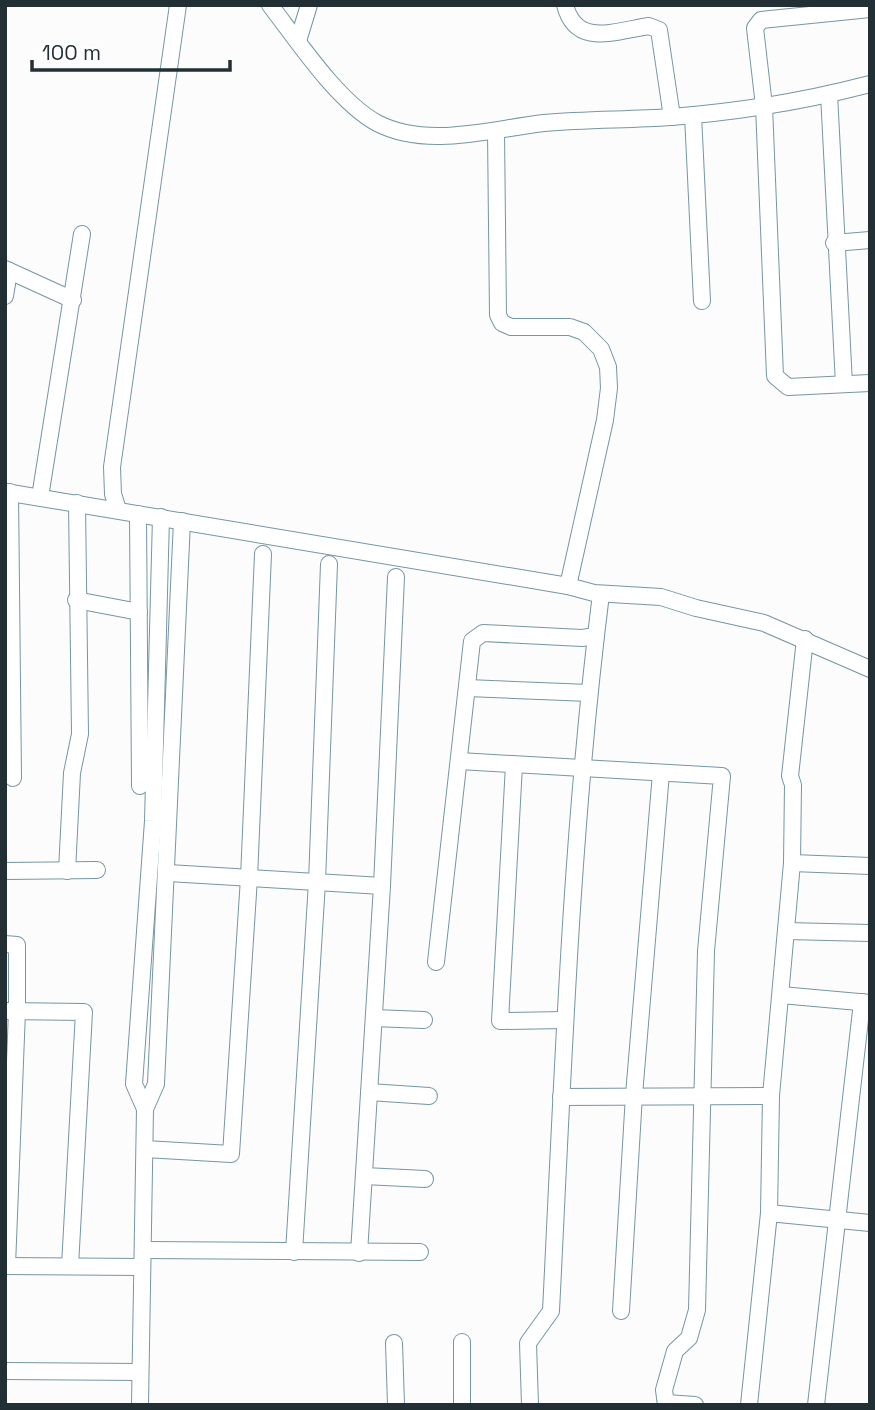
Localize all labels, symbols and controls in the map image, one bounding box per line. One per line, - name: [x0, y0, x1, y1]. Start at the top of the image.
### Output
- scale bar: [32, 28, 229, 72]
- text: 100 m: [42, 39, 101, 66]

